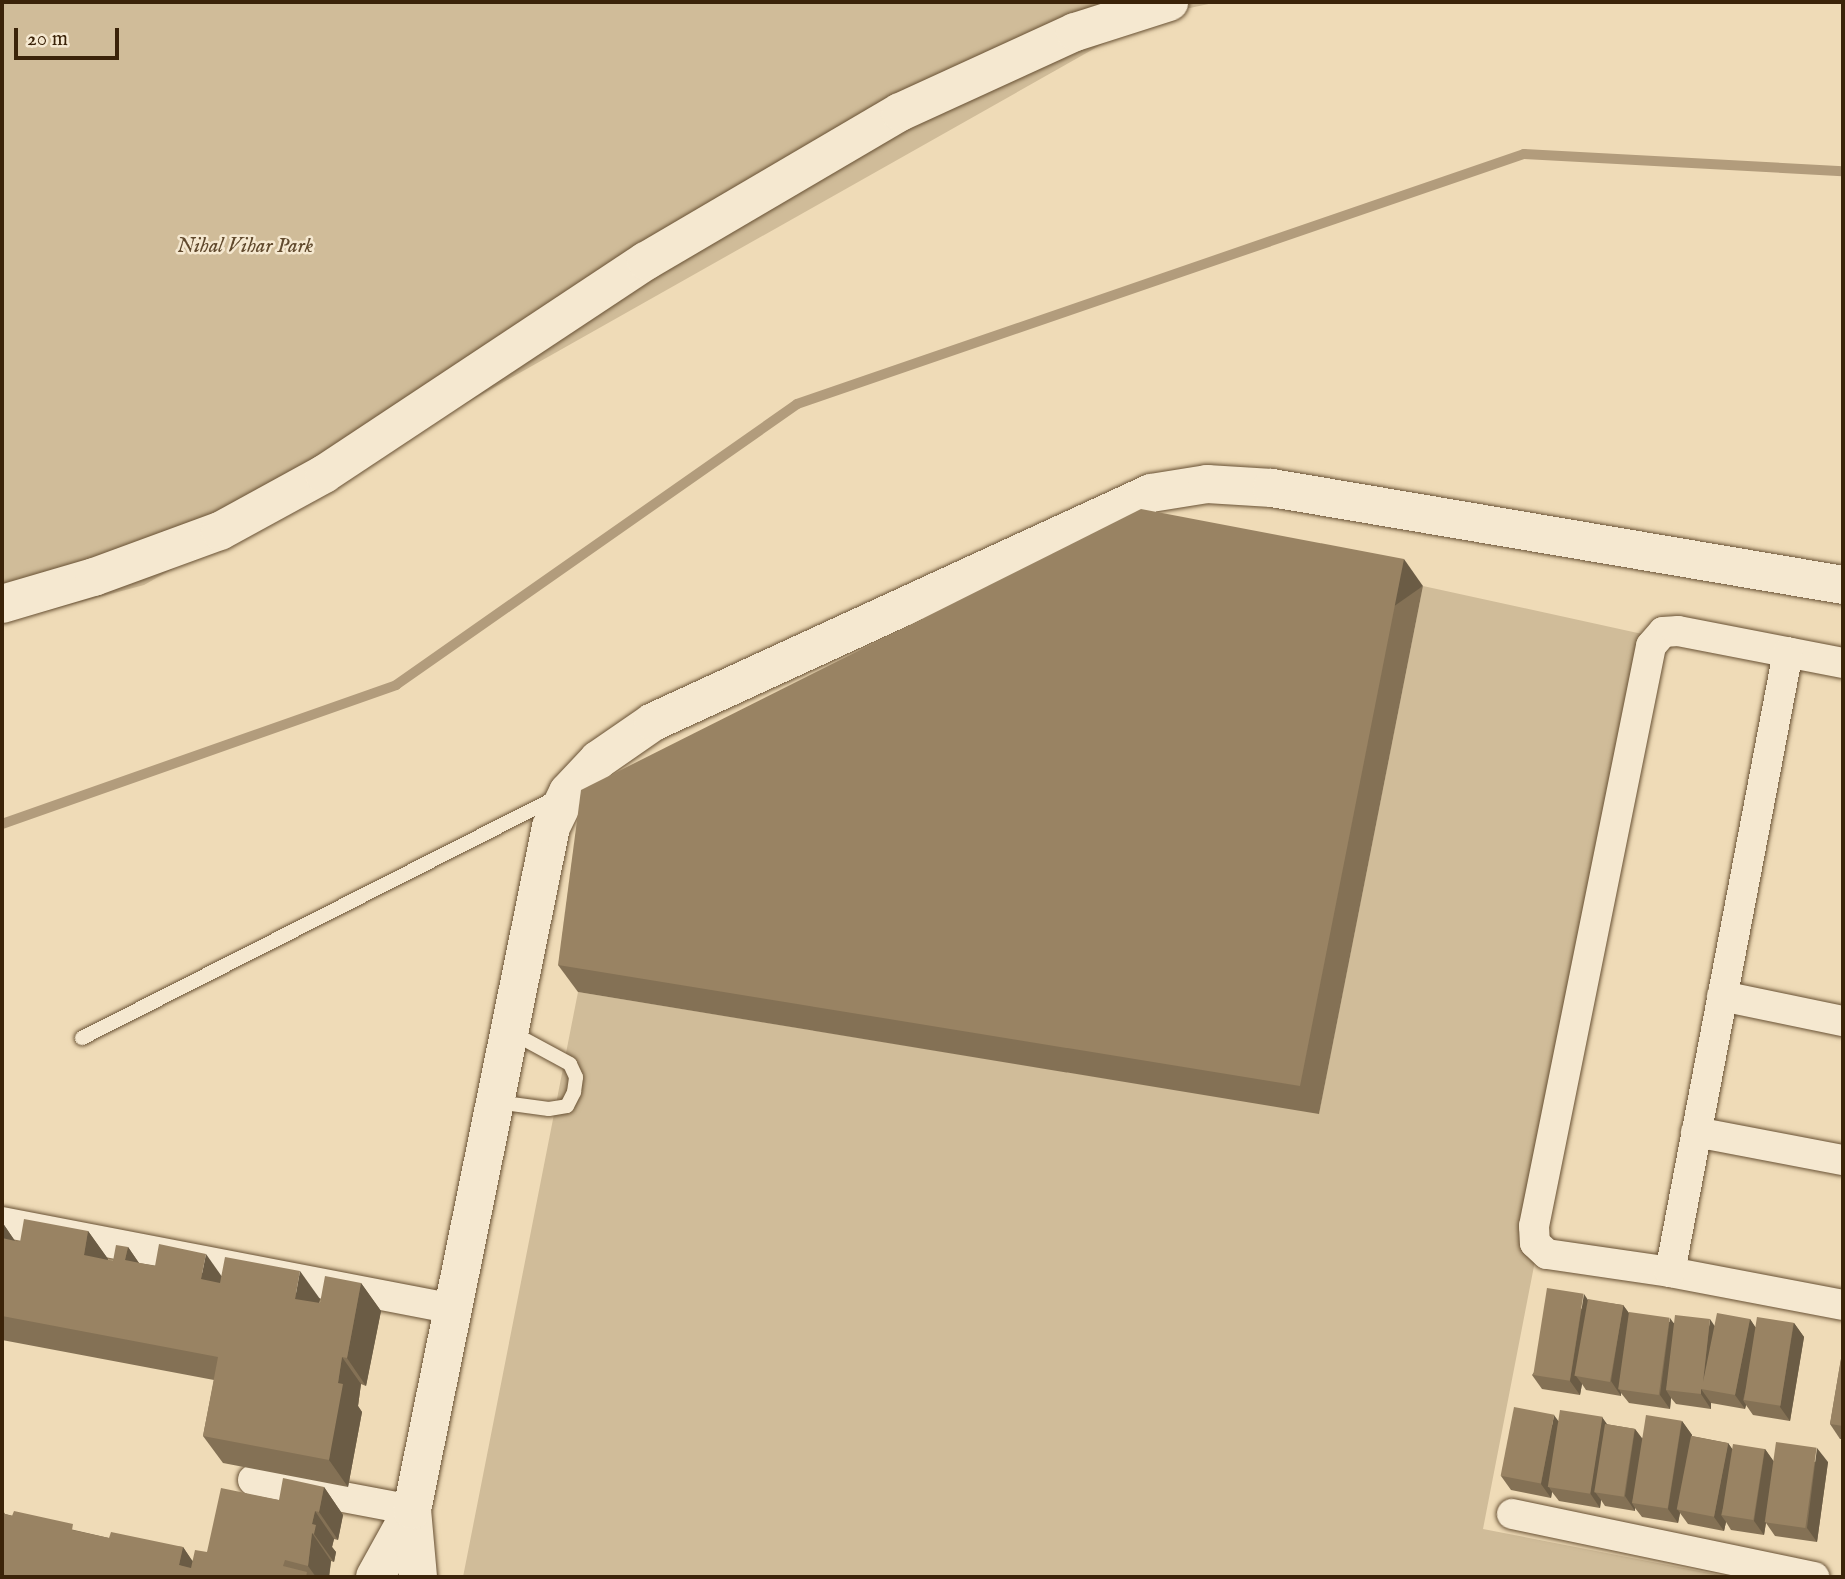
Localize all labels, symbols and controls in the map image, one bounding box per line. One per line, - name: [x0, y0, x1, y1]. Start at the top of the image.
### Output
- scale bar: [18, 14, 122, 58]
- text: 20 m: [27, 26, 68, 53]
- park label: Nihal Vihar Park: [177, 234, 313, 260]

